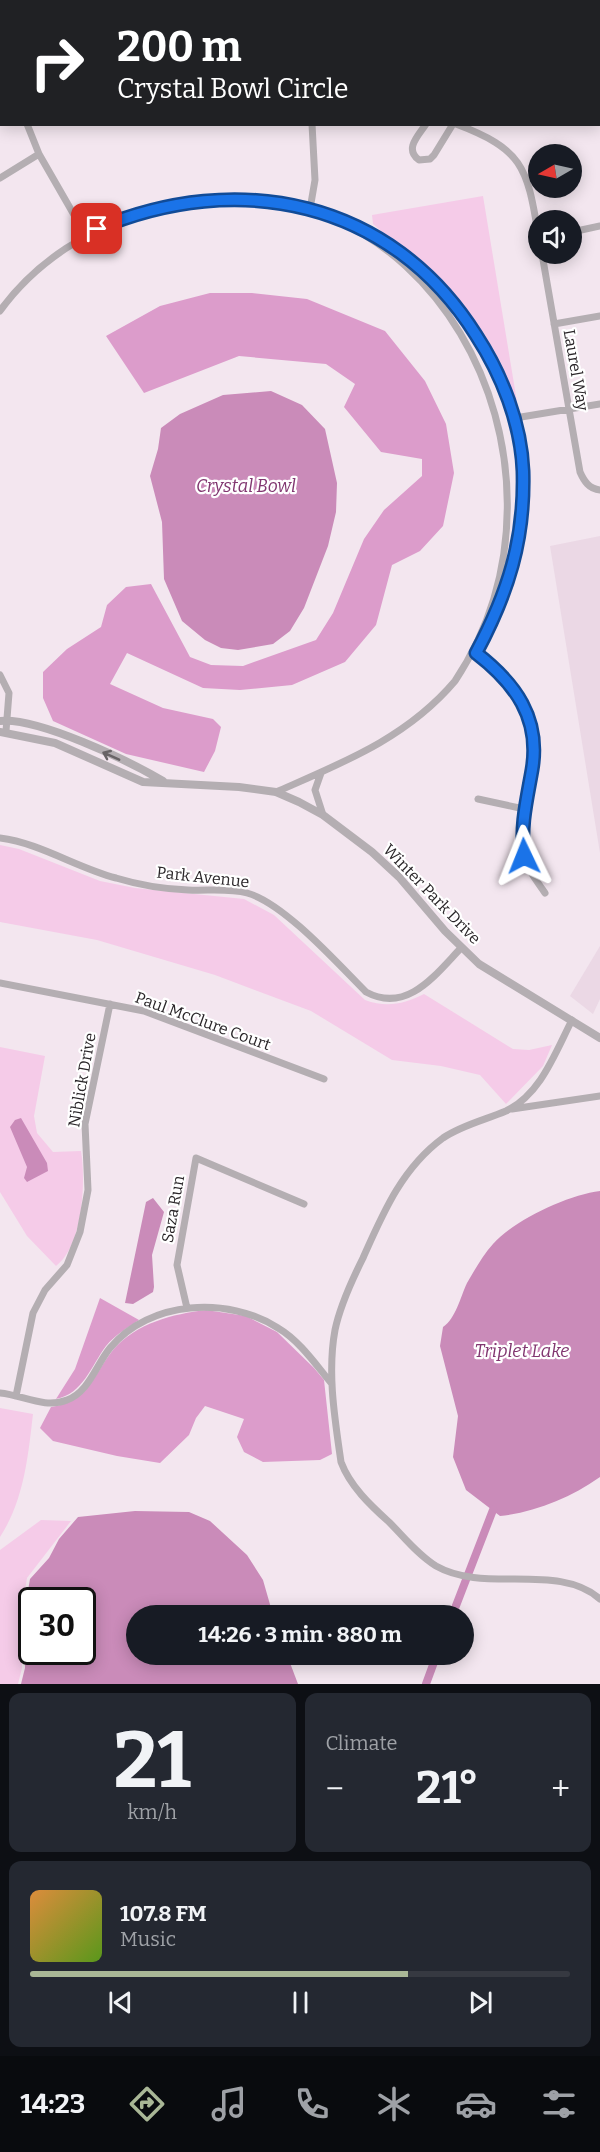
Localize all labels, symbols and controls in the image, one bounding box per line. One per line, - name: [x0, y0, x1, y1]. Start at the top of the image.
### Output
- text: 200 m: [117, 22, 242, 72]
- icon: right: [18, 24, 96, 102]
- text: Crystal Bowl Circle: [117, 73, 348, 105]
- north arrow: [528, 144, 582, 198]
- map controls: [528, 144, 582, 264]
- pin: [71, 203, 122, 254]
- button: sound: [528, 210, 582, 264]
- icon: arrive: [80, 212, 113, 245]
- street label: Laurel Way: [559, 328, 593, 413]
- water label: Crystal Bowl: [196, 475, 296, 497]
- one-way arrow: [102, 750, 121, 761]
- position arrow: [492, 824, 556, 888]
- street label: Winter Park Drive: [379, 840, 485, 948]
- street label: Park Avenue: [156, 863, 250, 891]
- street label: Paul McClure Court: [133, 988, 273, 1054]
- street label: Niblick Drive: [64, 1031, 100, 1129]
- street label: Saza Run: [158, 1174, 188, 1244]
- water label: Triplet Lake: [475, 1340, 569, 1362]
- speed limit sign: 30: [18, 1587, 96, 1665]
- text: 14:26 · 3 min · 880 m: [198, 1621, 402, 1648]
- text: 21: [113, 1714, 191, 1808]
- text: Climate: [326, 1731, 397, 1755]
- text: 21°: [416, 1761, 479, 1815]
- text: −: [326, 1769, 344, 1809]
- text: +: [551, 1769, 570, 1809]
- text: km/h: [128, 1800, 177, 1824]
- text: 107.8 FM: [120, 1900, 207, 1927]
- text: Music: [120, 1927, 176, 1951]
- icon: previous: [104, 1986, 137, 2019]
- icon: pause: [284, 1986, 317, 2019]
- icon: next: [464, 1986, 497, 2019]
- icon: directions: [126, 2083, 168, 2125]
- icon: music: [208, 2083, 250, 2125]
- icon: phone: [291, 2083, 333, 2125]
- icon: climate: [373, 2083, 415, 2125]
- icon: car: [455, 2083, 497, 2125]
- icon: filters: [538, 2083, 580, 2125]
- text: 14:23: [20, 2088, 85, 2120]

